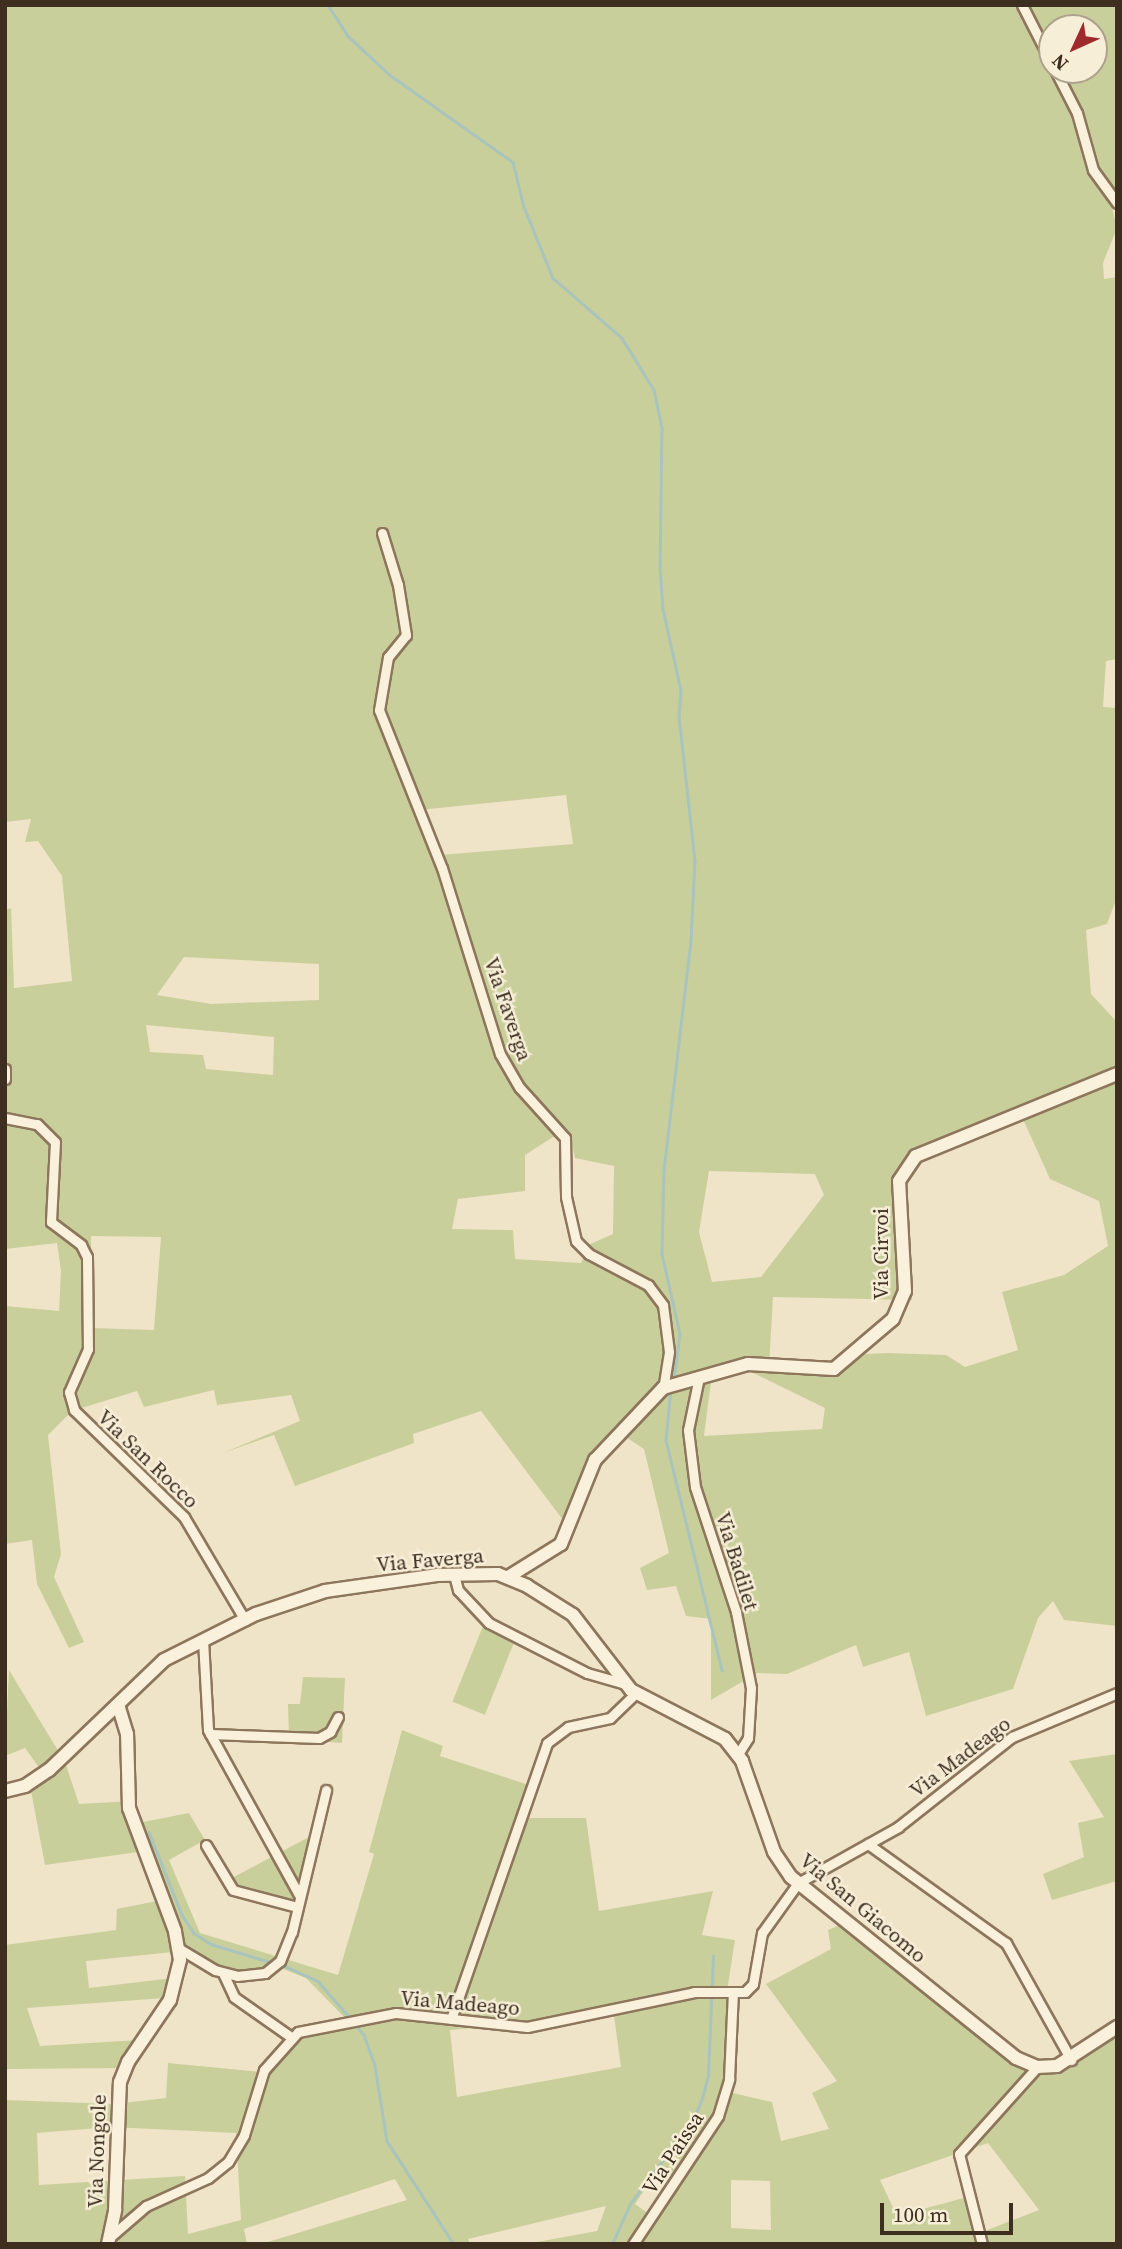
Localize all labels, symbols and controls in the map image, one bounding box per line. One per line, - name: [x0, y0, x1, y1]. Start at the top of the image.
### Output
- north arrow: [1038, 14, 1108, 84]
- text: N: [1045, 48, 1074, 77]
- street label: Via Faverga: [479, 954, 537, 1064]
- street label: Via Cirvoi: [868, 1208, 894, 1300]
- street label: Via San Rocco: [92, 1404, 204, 1514]
- street label: Via Badilet: [710, 1509, 764, 1613]
- street label: Via Faverga: [375, 1543, 485, 1577]
- street label: Via Madeago: [905, 1711, 1015, 1803]
- street label: Via San Giacomo: [794, 1848, 932, 1968]
- street label: Via Madeago: [399, 1985, 521, 2021]
- street label: Via Nongole: [82, 2094, 112, 2208]
- street label: Via Paissa: [637, 2107, 709, 2199]
- scale bar: [884, 2190, 1017, 2234]
- text: 100 m: [893, 2200, 948, 2229]

